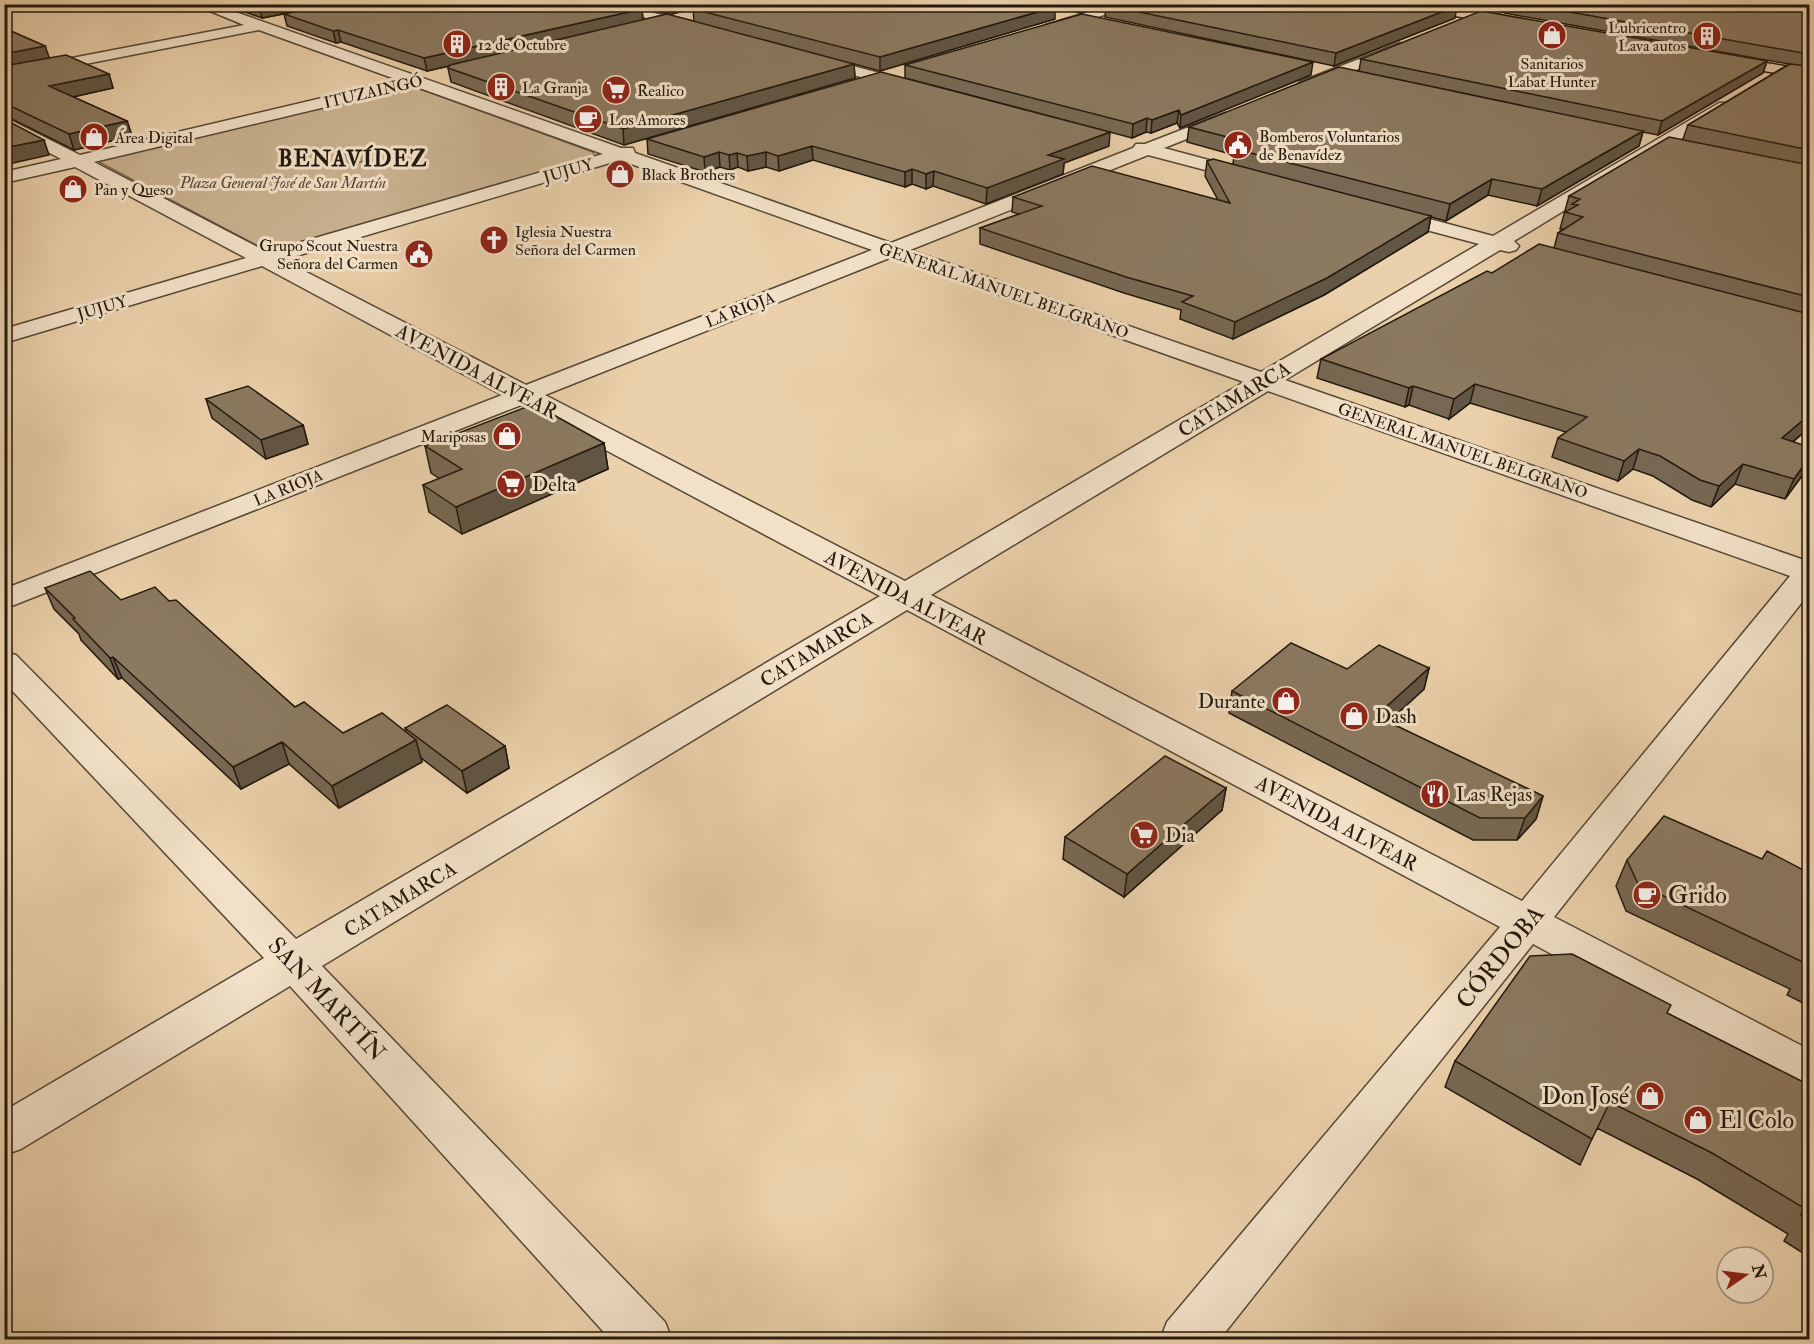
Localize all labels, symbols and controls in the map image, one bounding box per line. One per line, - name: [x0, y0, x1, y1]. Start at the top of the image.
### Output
- place label: Lubricentro Lava autos: [1608, 18, 1686, 56]
- shop icon: Sanitarios Labat Hunter: [1536, 19, 1568, 51]
- building icon: Lubricentro Lava autos: [1691, 20, 1723, 52]
- building icon: 12 de Octubre: [441, 28, 473, 60]
- place label: 12 de Octubre: [478, 35, 567, 55]
- place label: Sanitarios Labat Hunter: [1508, 54, 1596, 92]
- street label: ITUZAINGÓ: [322, 70, 425, 113]
- building icon: La Granja: [485, 71, 517, 103]
- supermarket icon: Realico: [600, 74, 632, 106]
- place label: La Granja: [522, 78, 588, 98]
- place label: Realico: [637, 81, 684, 101]
- cafe icon: Los Amores: [572, 103, 604, 135]
- place label: Los Amores: [609, 110, 686, 130]
- shop icon: Área Digital: [78, 121, 110, 153]
- place label: Área Digital: [114, 127, 193, 148]
- place label: Bomberos Voluntarios de Benavídez: [1259, 127, 1400, 165]
- public building icon: Bomberos Voluntarios de Benavídez: [1222, 129, 1254, 161]
- district label: BENAVÍDEZ: [278, 144, 428, 173]
- street label: JUJUY: [540, 154, 597, 189]
- shop icon: Black Brothers: [604, 158, 636, 190]
- place label: Black Brothers: [641, 165, 735, 185]
- shop icon: Pan y Queso: [57, 173, 89, 205]
- park label: Plaza General José de San Martín: [179, 173, 386, 193]
- place label: Pan y Queso: [94, 180, 174, 200]
- place label: Iglesia Nuestra Señora del Carmen: [515, 222, 636, 260]
- church icon: Iglesia Nuestra Señora del Carmen: [478, 224, 510, 256]
- place label: Grupo Scout Nuestra Señora del Carmen: [259, 236, 398, 274]
- public building icon: Grupo Scout Nuestra Señora del Carmen: [403, 238, 435, 270]
- street label: GENERAL MANUEL BELGRANO: [876, 239, 1131, 343]
- street label: LA RIOJA: [703, 288, 778, 333]
- street label: JUJUY: [74, 291, 131, 326]
- street label: AVENIDA ALVEAR: [391, 318, 563, 425]
- street label: CATAMARCA: [1173, 356, 1295, 443]
- street label: GENERAL MANUEL BELGRANO: [1335, 399, 1590, 503]
- shop icon: Mariposas: [491, 420, 523, 452]
- place label: Mariposas: [421, 427, 486, 448]
- street label: LA RIOJA: [251, 465, 326, 512]
- supermarket icon: Delta: [495, 468, 527, 500]
- place label: Delta: [532, 472, 577, 497]
- street label: AVENIDA ALVEAR: [820, 544, 992, 651]
- street label: CATAMARCA: [755, 606, 877, 693]
- shop icon: Durante: [1270, 685, 1302, 717]
- place label: Durante: [1198, 689, 1265, 714]
- shop icon: Dash: [1338, 700, 1370, 732]
- place label: Dash: [1375, 704, 1417, 729]
- street label: AVENIDA ALVEAR: [1251, 770, 1423, 877]
- restaurant icon: Las Rejas: [1419, 778, 1451, 810]
- place label: Las Rejas: [1456, 782, 1532, 807]
- supermarket icon: Dia: [1128, 819, 1160, 851]
- place label: Dia: [1165, 823, 1196, 848]
- street label: CATAMARCA: [339, 856, 461, 943]
- cafe icon: Grido: [1631, 879, 1663, 911]
- place label: Grido: [1668, 880, 1727, 911]
- street label: CÓRDOBA: [1449, 899, 1551, 1015]
- street label: SAN MARTÍN: [261, 930, 393, 1069]
- shop icon: Don José: [1634, 1080, 1666, 1112]
- place label: Don José: [1541, 1081, 1630, 1112]
- shop icon: El Colo: [1682, 1104, 1714, 1136]
- place label: El Colo: [1719, 1105, 1794, 1136]
- north arrow: [1715, 1245, 1775, 1305]
- text: N: [1747, 1261, 1770, 1282]

